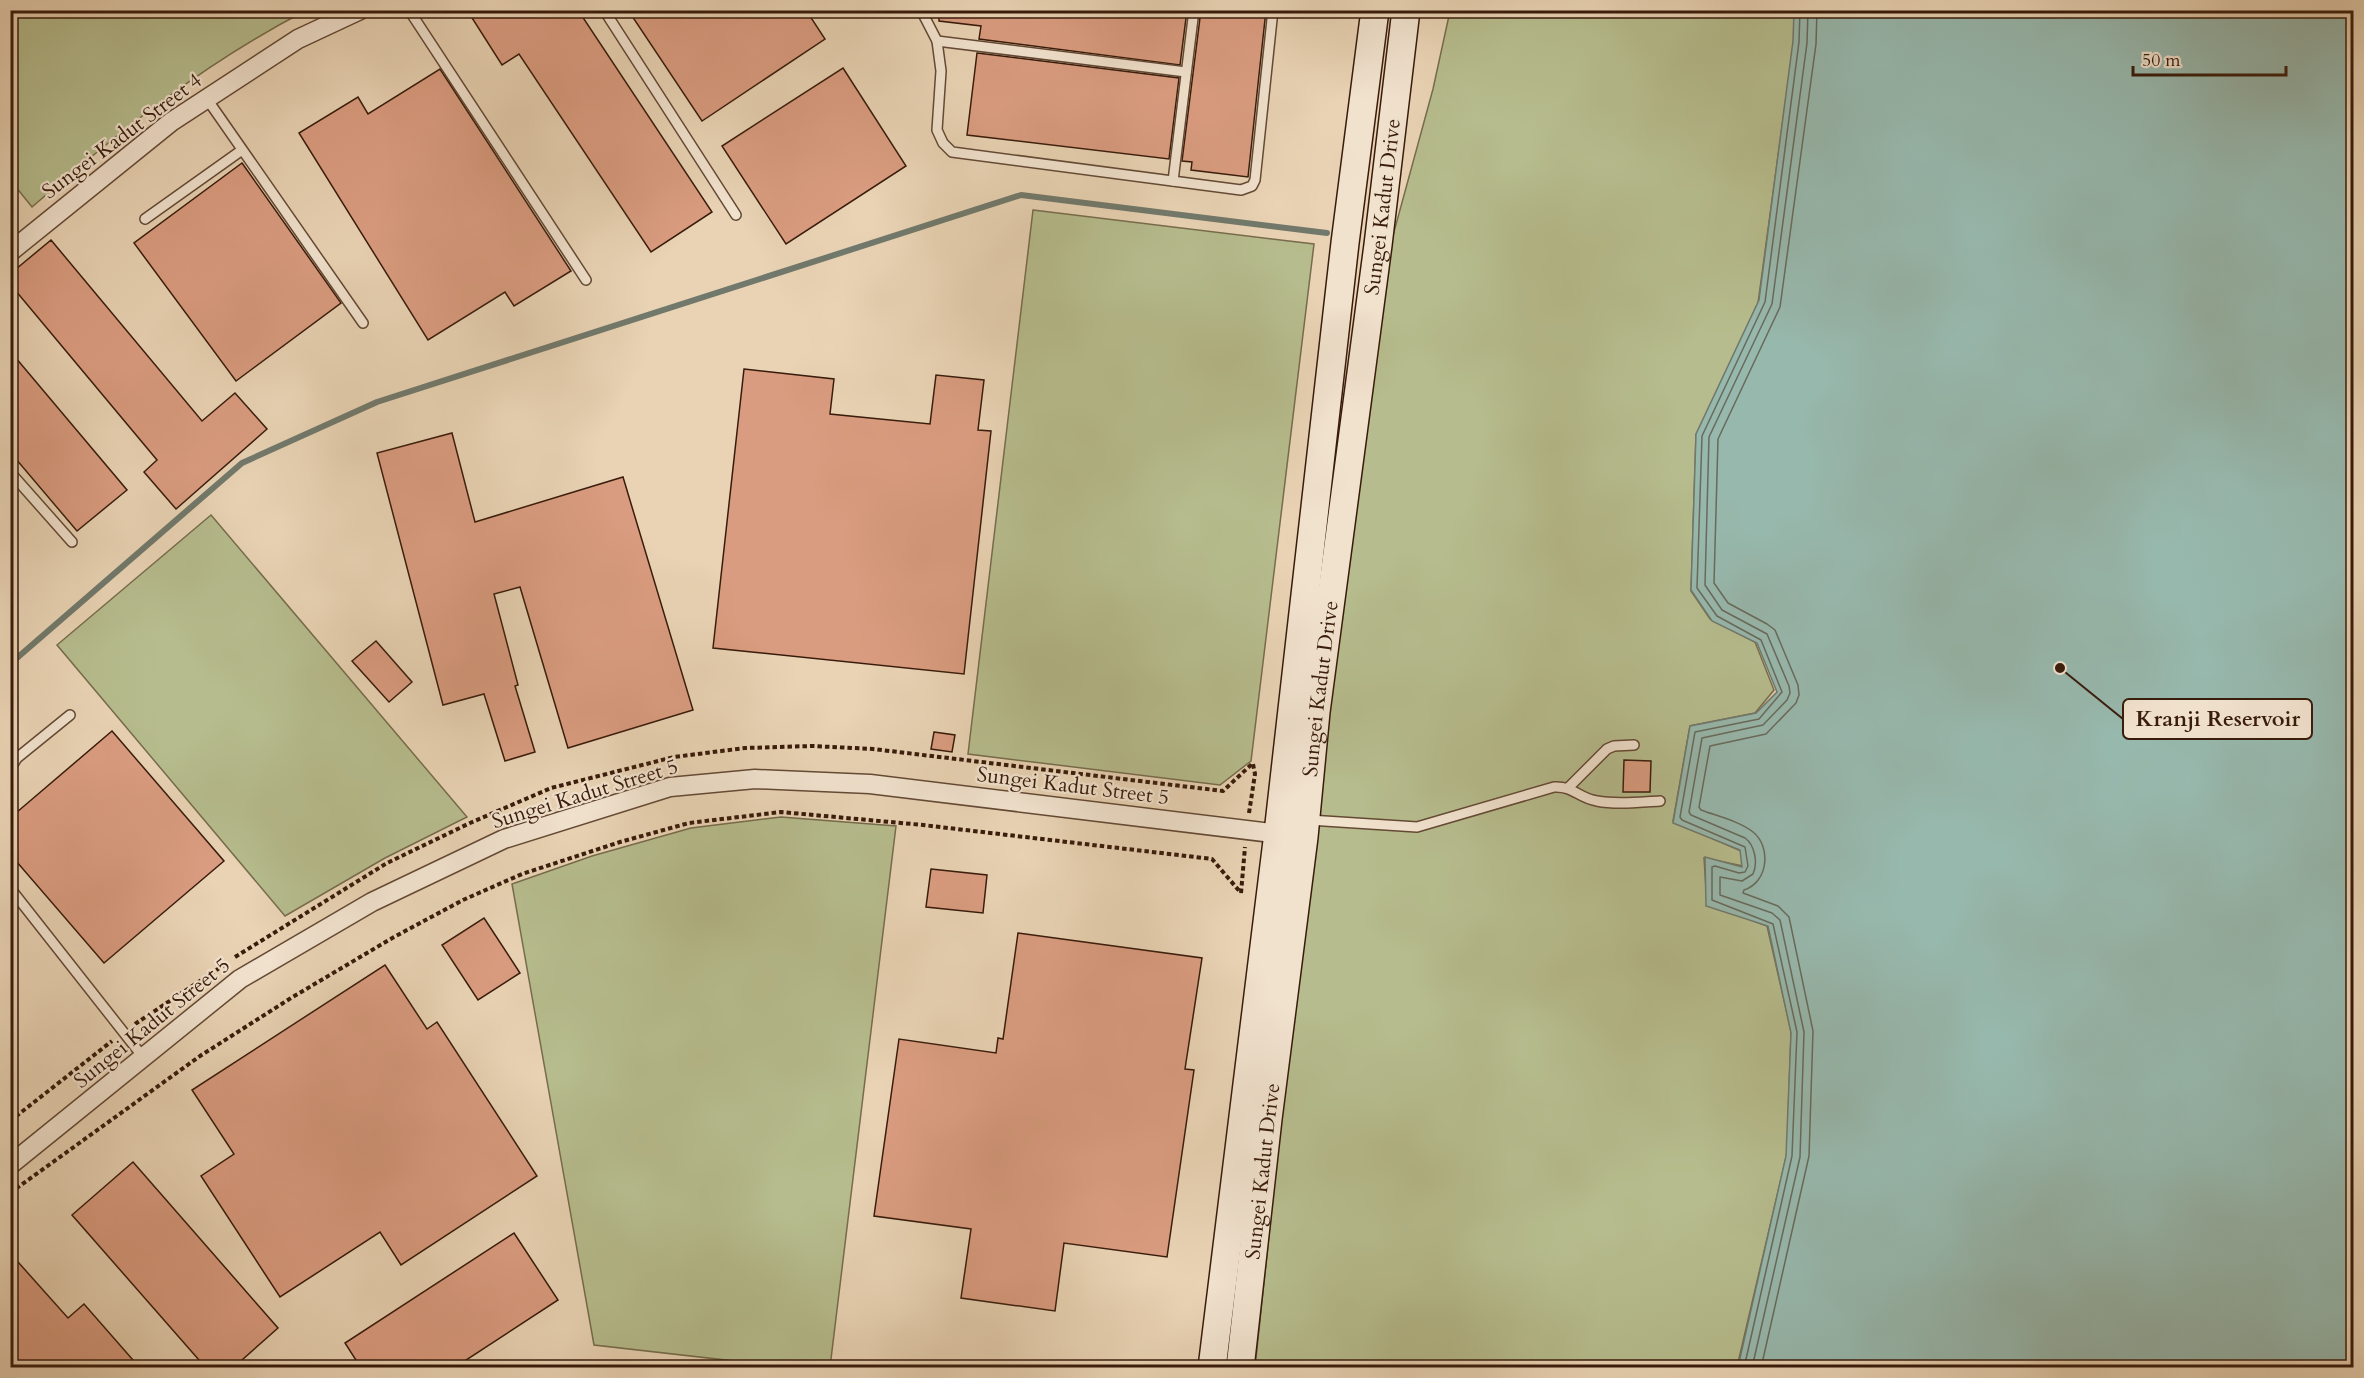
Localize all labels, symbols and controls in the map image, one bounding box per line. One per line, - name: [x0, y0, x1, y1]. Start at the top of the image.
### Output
- scale bar: [2133, 39, 2286, 77]
- text: 50 m: [2142, 48, 2181, 73]
- street label: Sungei Kadut Street 4: [36, 66, 208, 206]
- street label: Sungei Kadut Drive: [1357, 117, 1407, 297]
- street label: Sungei Kadut Drive: [1295, 599, 1345, 778]
- callout: Kranji Reservoir: [2123, 699, 2312, 739]
- text: Kranji Reservoir: [2136, 704, 2301, 734]
- street label: Sungei Kadut Street 5: [488, 752, 682, 836]
- street label: Sungei Kadut Street 5: [975, 760, 1171, 812]
- street label: Sungei Kadut Street 5: [68, 951, 236, 1095]
- street label: Sungei Kadut Drive: [1238, 1081, 1287, 1261]

